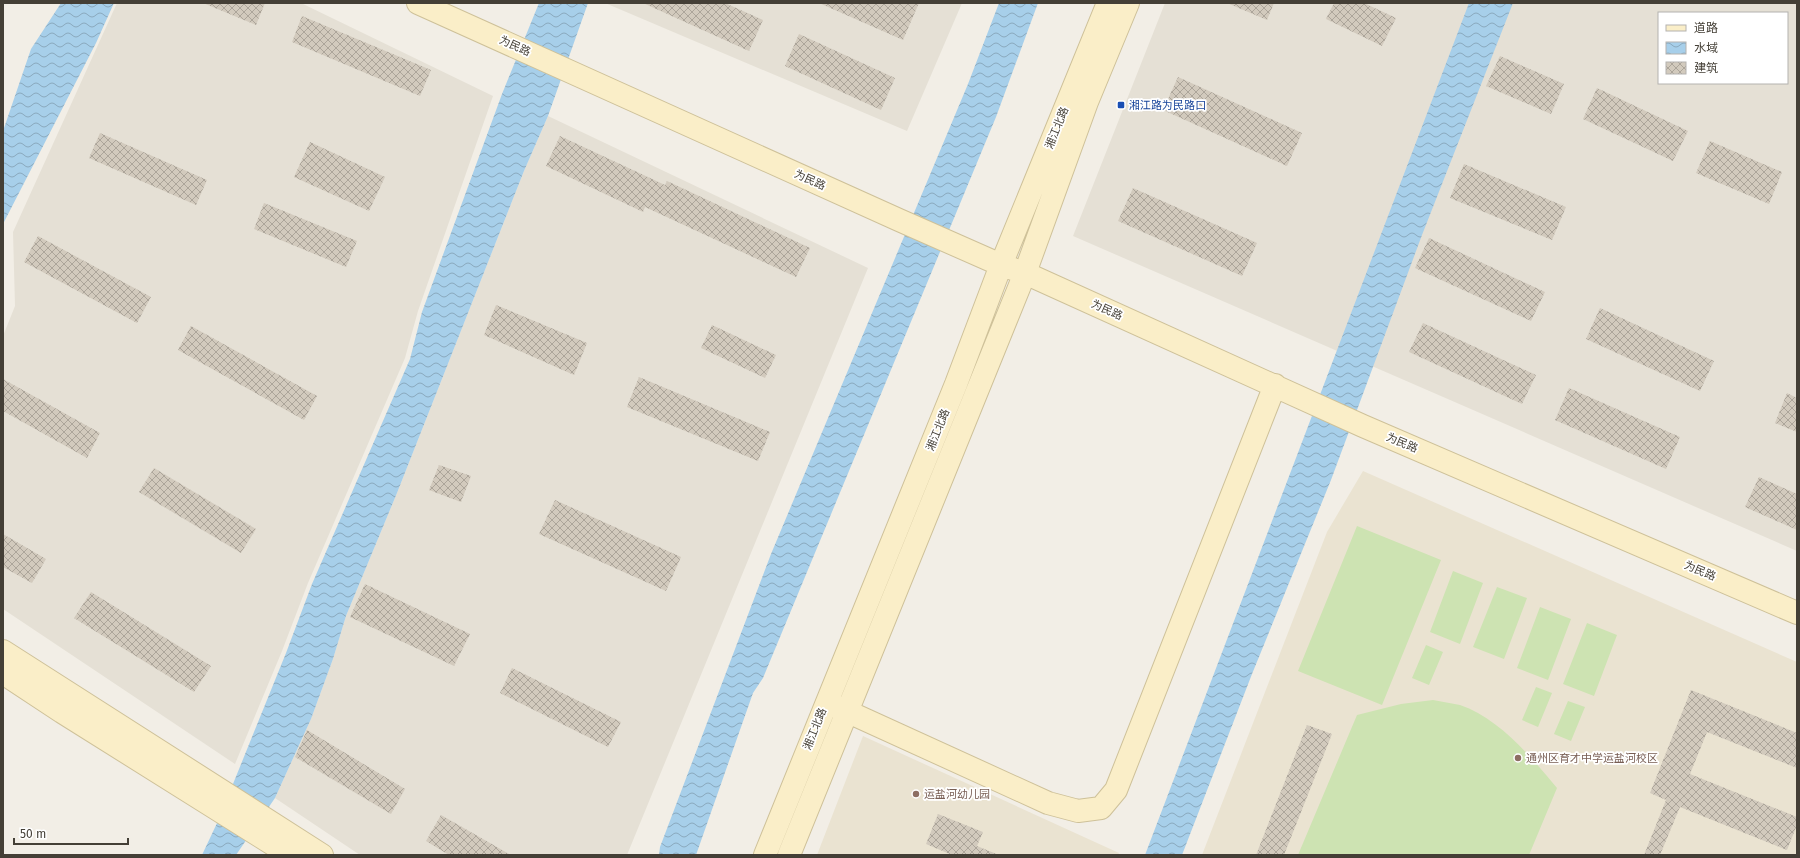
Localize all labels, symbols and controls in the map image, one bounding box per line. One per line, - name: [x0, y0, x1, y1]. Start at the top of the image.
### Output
- legend: [1658, 12, 1788, 84]
- text: 道路: [1694, 21, 1718, 35]
- street label: 为民路: [497, 33, 533, 59]
- text: 水域: [1694, 41, 1718, 55]
- text: 建筑: [1694, 61, 1718, 75]
- place label: 湘江路为民路口: [1129, 99, 1206, 112]
- marker: 湘江路为民路口: [1116, 100, 1126, 110]
- street label: 湘江北路: [1043, 105, 1071, 151]
- street label: 为民路: [792, 167, 828, 193]
- street label: 为民路: [1089, 297, 1125, 323]
- street label: 湘江北路: [924, 407, 952, 453]
- street label: 为民路: [1384, 431, 1420, 455]
- street label: 为民路: [1682, 559, 1718, 583]
- street label: 湘江北路: [801, 706, 829, 752]
- place label: 通州区育才中学运盐河校区: [1526, 752, 1658, 765]
- marker: 通州区育才中学运盐河校区: [1513, 753, 1523, 763]
- place label: 运盐河幼儿园: [924, 788, 990, 801]
- marker: 运盐河幼儿园: [911, 789, 921, 799]
- scale bar: [14, 820, 128, 846]
- text: 50 m: [20, 827, 46, 841]

